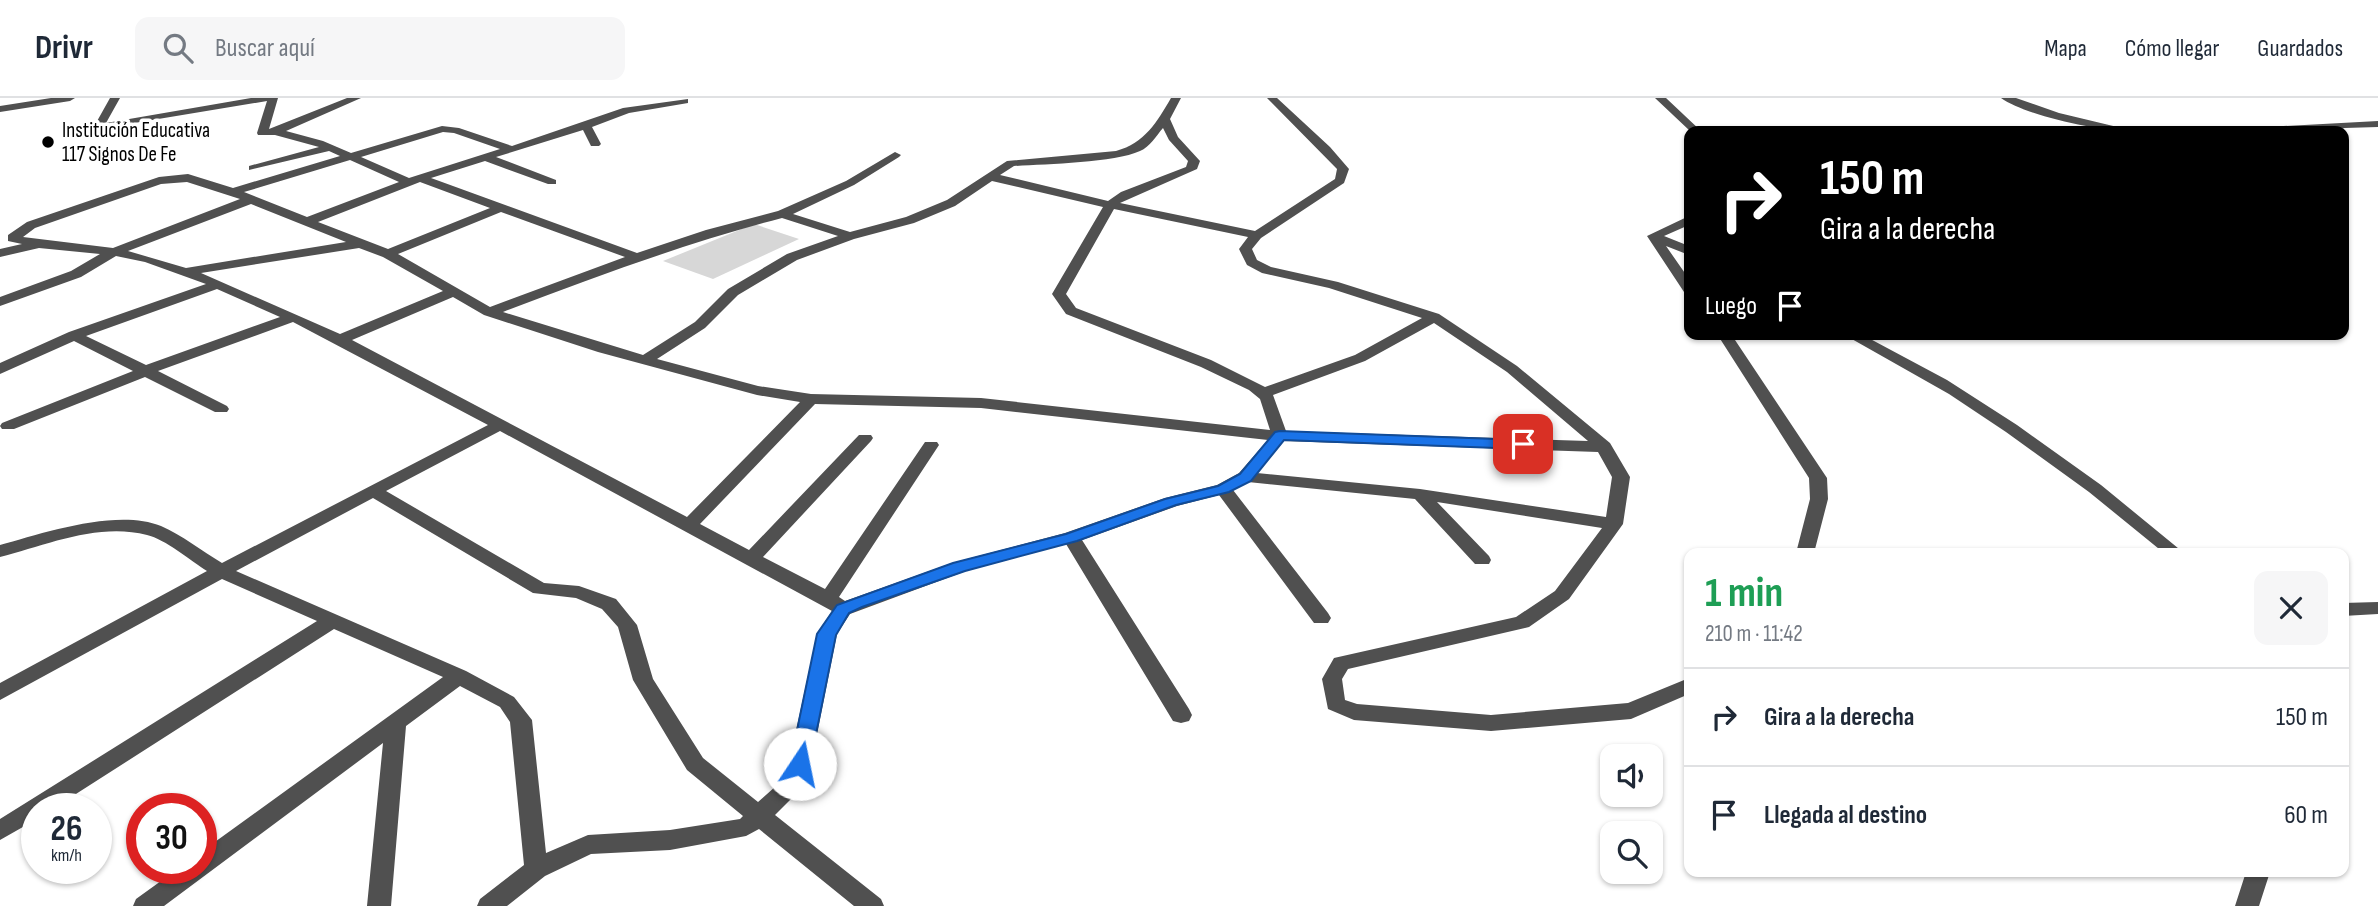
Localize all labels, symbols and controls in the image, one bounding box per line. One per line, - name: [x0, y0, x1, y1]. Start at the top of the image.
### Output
- search box: [135, 17, 625, 80]
- text: Drivr: [35, 28, 93, 68]
- icon: search: [159, 29, 197, 67]
- text: Buscar aquí: [215, 33, 315, 64]
- text: Mapa: [2044, 34, 2087, 63]
- text: Cómo llegar: [2125, 34, 2219, 63]
- text: Guardados: [2257, 34, 2343, 63]
- place label: Institución Educativa 117 Signos De Fe: [62, 118, 210, 167]
- marker: Institución Educativa 117 Signos De Fe: [40, 134, 56, 150]
- text: 150 m: [1820, 150, 1924, 209]
- icon: right: [1705, 154, 1796, 245]
- text: Gira a la derecha: [1820, 210, 1995, 249]
- icon: arrive: [1771, 287, 1809, 325]
- text: Luego: [1705, 291, 1757, 322]
- pin: [1493, 414, 1553, 474]
- icon: arrive: [1504, 425, 1542, 463]
- text: 1 min: [1705, 568, 1783, 619]
- button: close: [2254, 571, 2328, 645]
- text: 210 m · 11:42: [1705, 620, 1803, 648]
- icon: right: [1705, 698, 1743, 736]
- text: Gira a la derecha: [1764, 702, 1914, 733]
- text: 150 m: [2276, 702, 2328, 733]
- position arrow: [763, 727, 837, 801]
- map controls: [1600, 744, 1663, 884]
- button: sound: [1600, 744, 1663, 807]
- speed limit sign: 30: [126, 793, 217, 884]
- icon: arrive: [1705, 796, 1743, 834]
- text: Llegada al destino: [1764, 800, 1927, 831]
- text: 60 m: [2284, 800, 2328, 831]
- text: 26: [51, 808, 82, 851]
- button: search: [1600, 821, 1663, 884]
- text: km/h: [51, 845, 82, 866]

